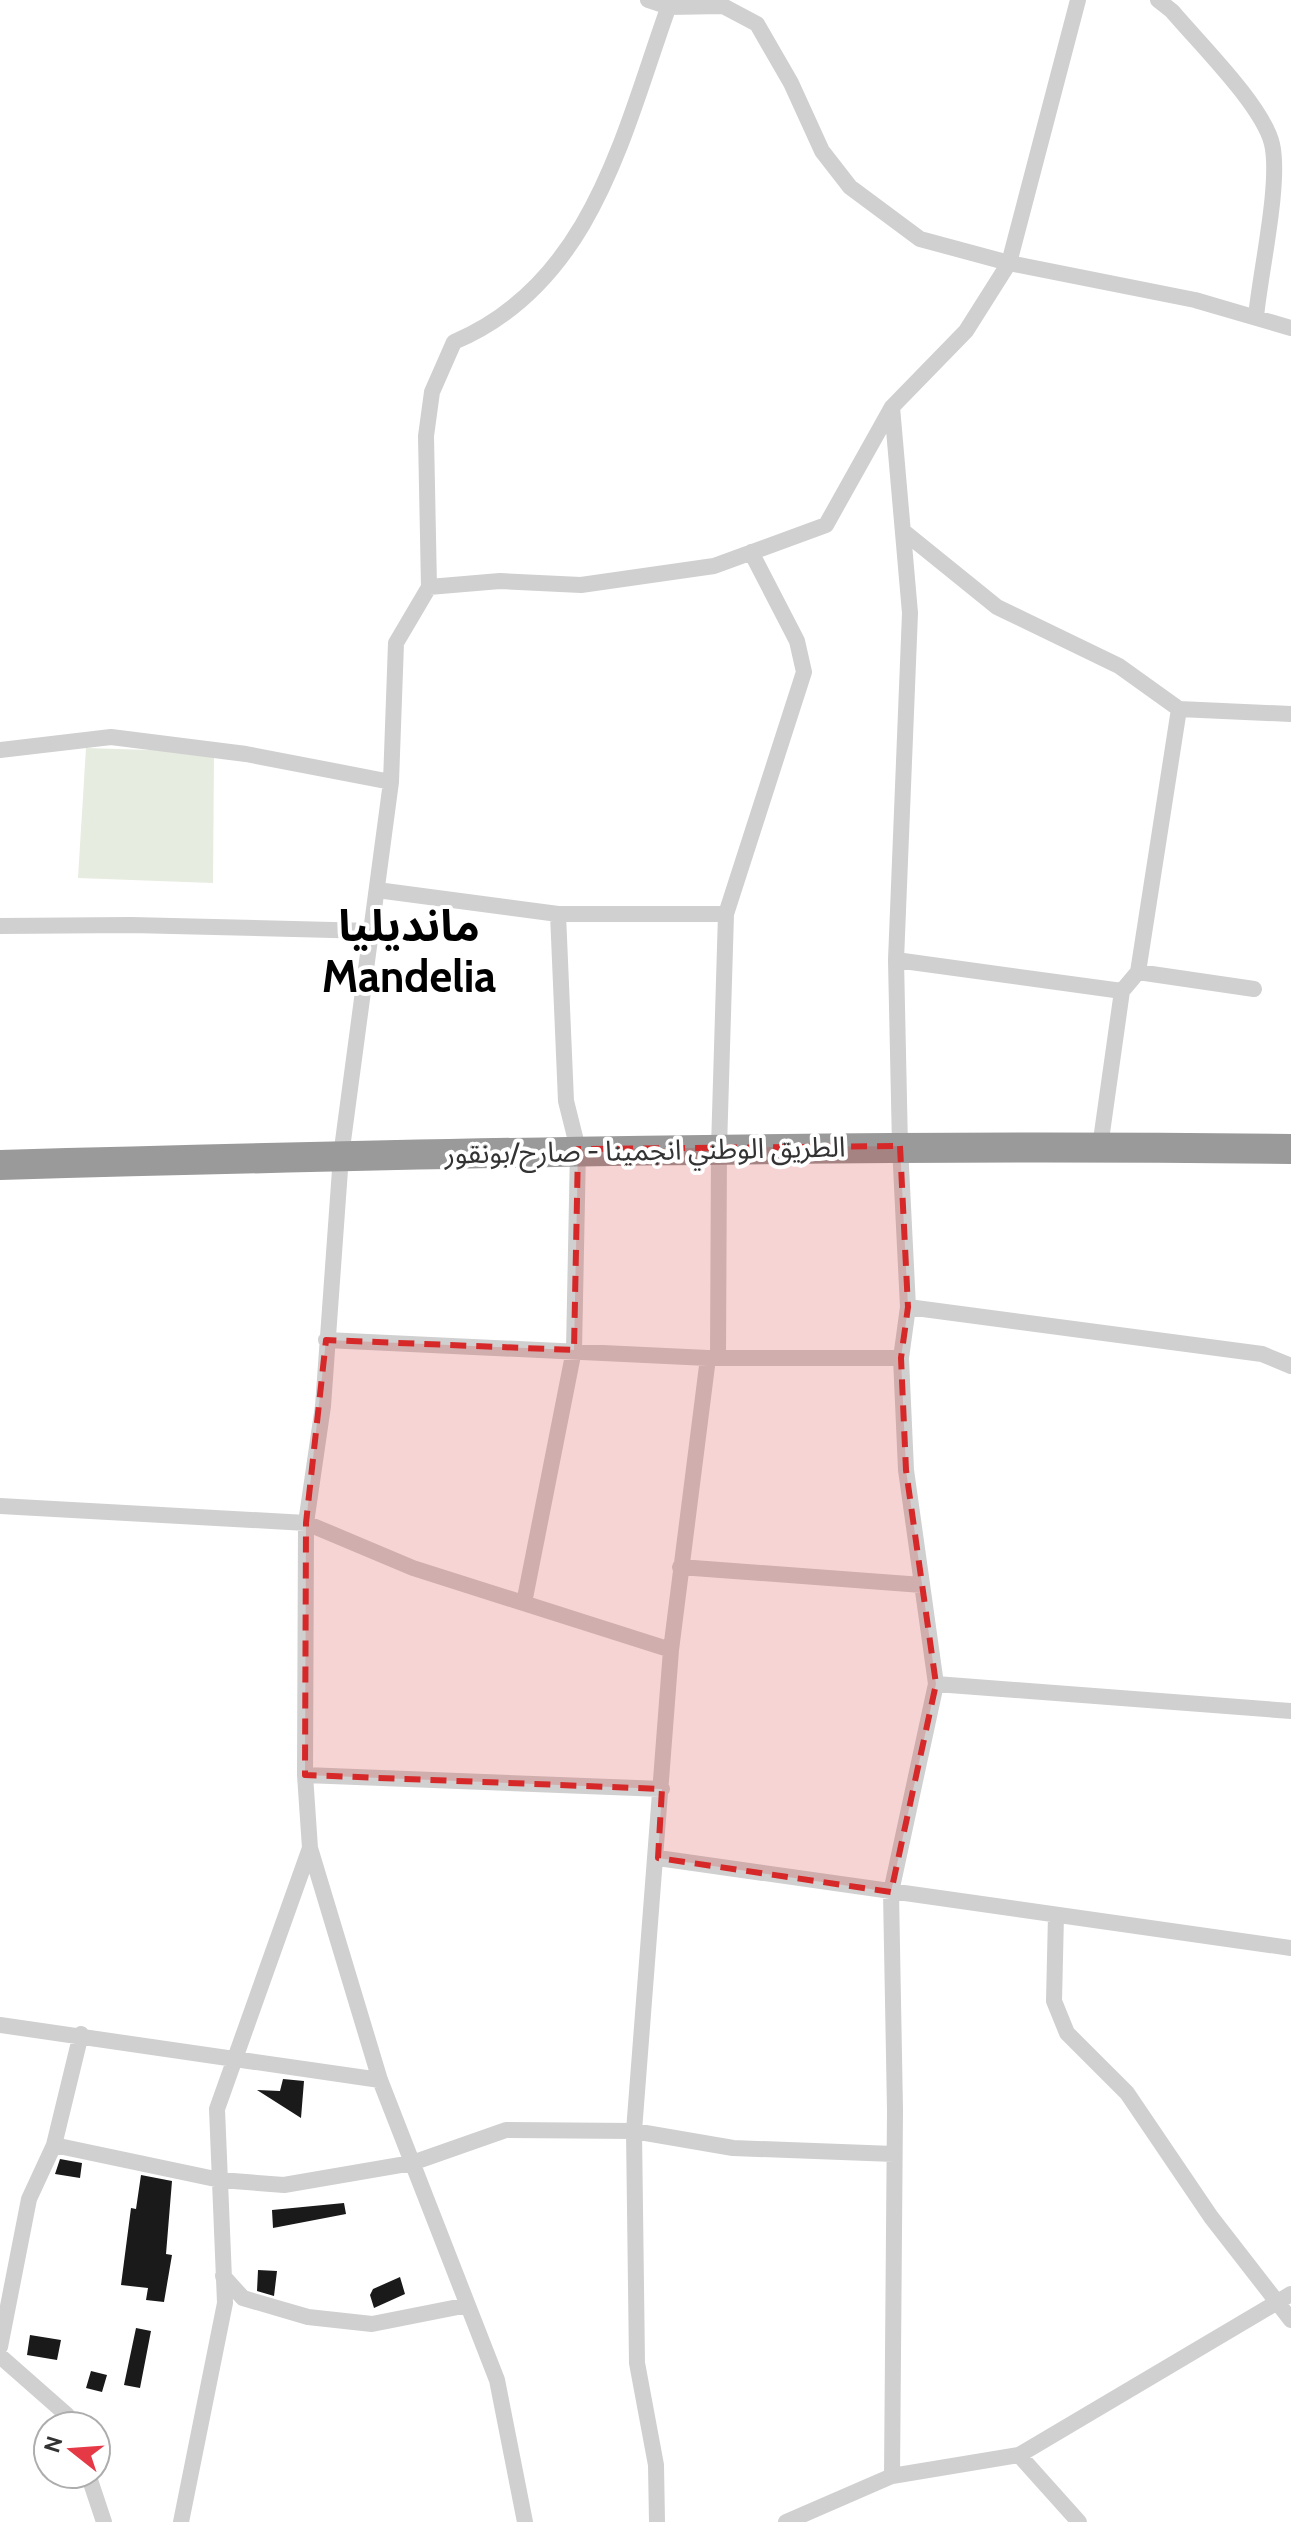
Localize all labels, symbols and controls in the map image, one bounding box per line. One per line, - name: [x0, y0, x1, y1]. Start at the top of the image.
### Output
- district label: مانديليا Mandelia: [322, 899, 496, 1003]
- street label: الطريق الوطني انجمينا - صارح/بونقور: [443, 1130, 846, 1175]
- north arrow: [32, 2410, 112, 2490]
- text: N: [38, 2433, 69, 2456]

